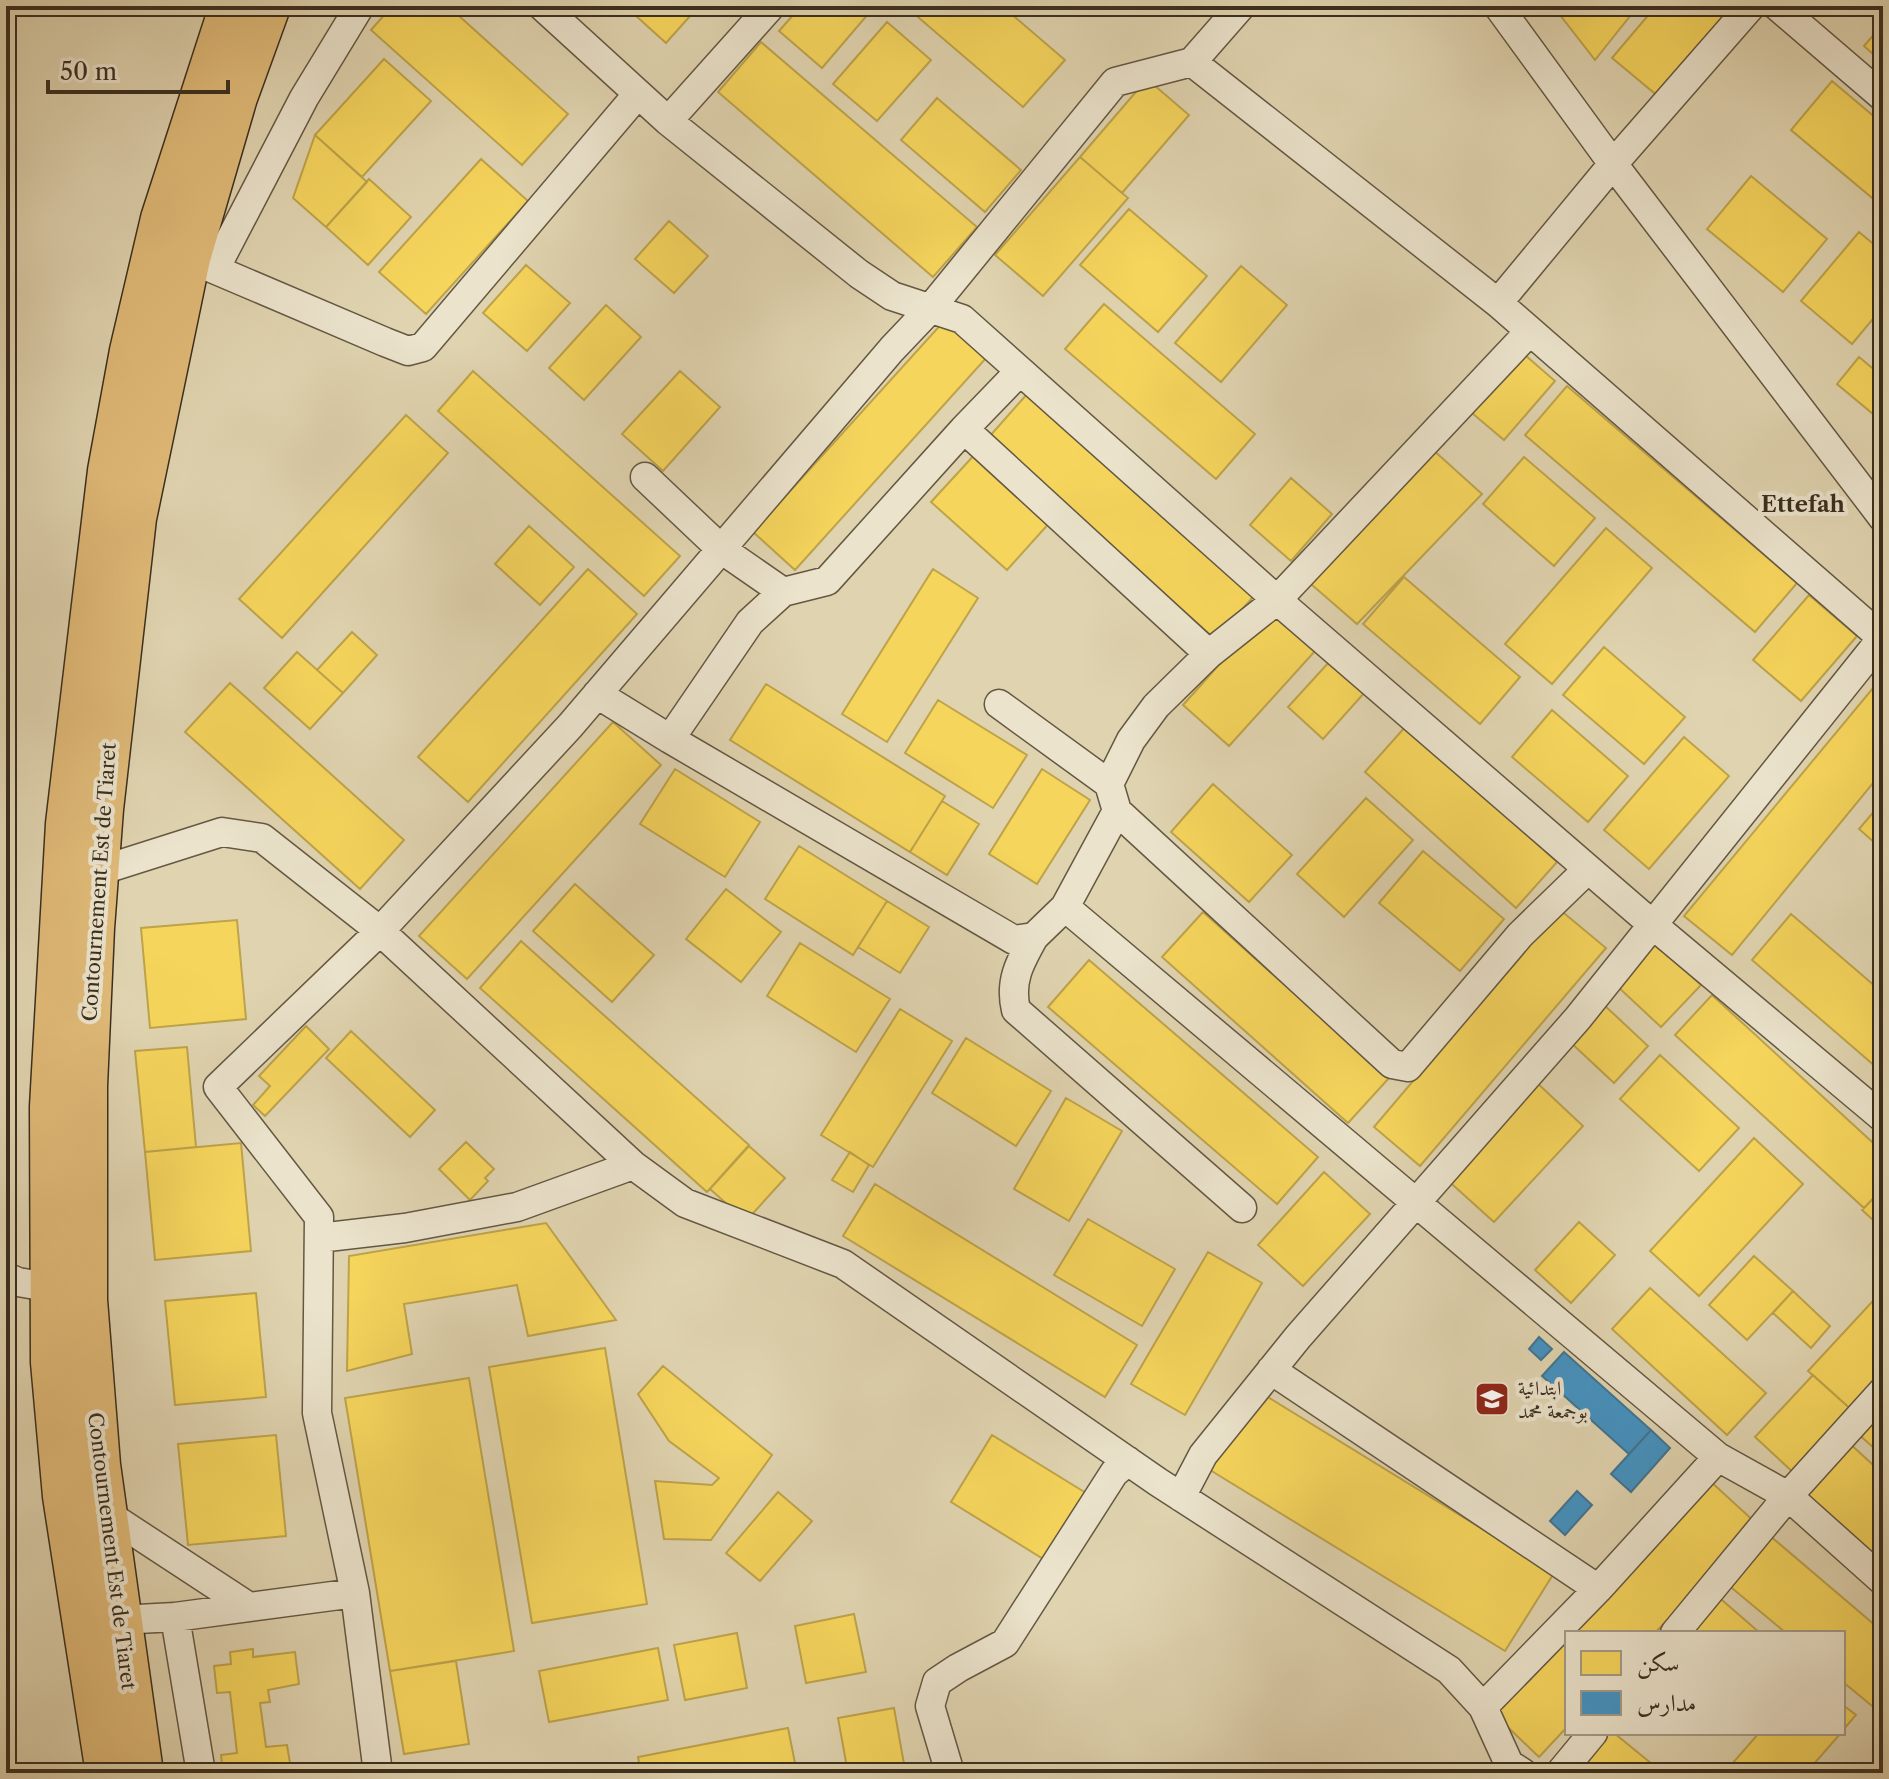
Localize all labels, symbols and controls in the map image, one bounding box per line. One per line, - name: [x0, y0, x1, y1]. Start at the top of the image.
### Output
- scale bar: [48, 44, 228, 94]
- text: 50 m: [60, 57, 117, 86]
- district label: Ettefah: [1761, 491, 1845, 518]
- street label: Contournement Est de Tiaret: [77, 742, 121, 1022]
- place label: ابتدائية بوجمعة محمد: [1518, 1376, 1588, 1424]
- school or university icon: ابتدائية بوجمعة محمد: [1473, 1380, 1511, 1418]
- street label: Contournement Est de Tiaret: [83, 1411, 141, 1691]
- legend: [1565, 1631, 1845, 1735]
- text: سكن: [1637, 1648, 1680, 1679]
- text: مدارس: [1637, 1688, 1696, 1717]

